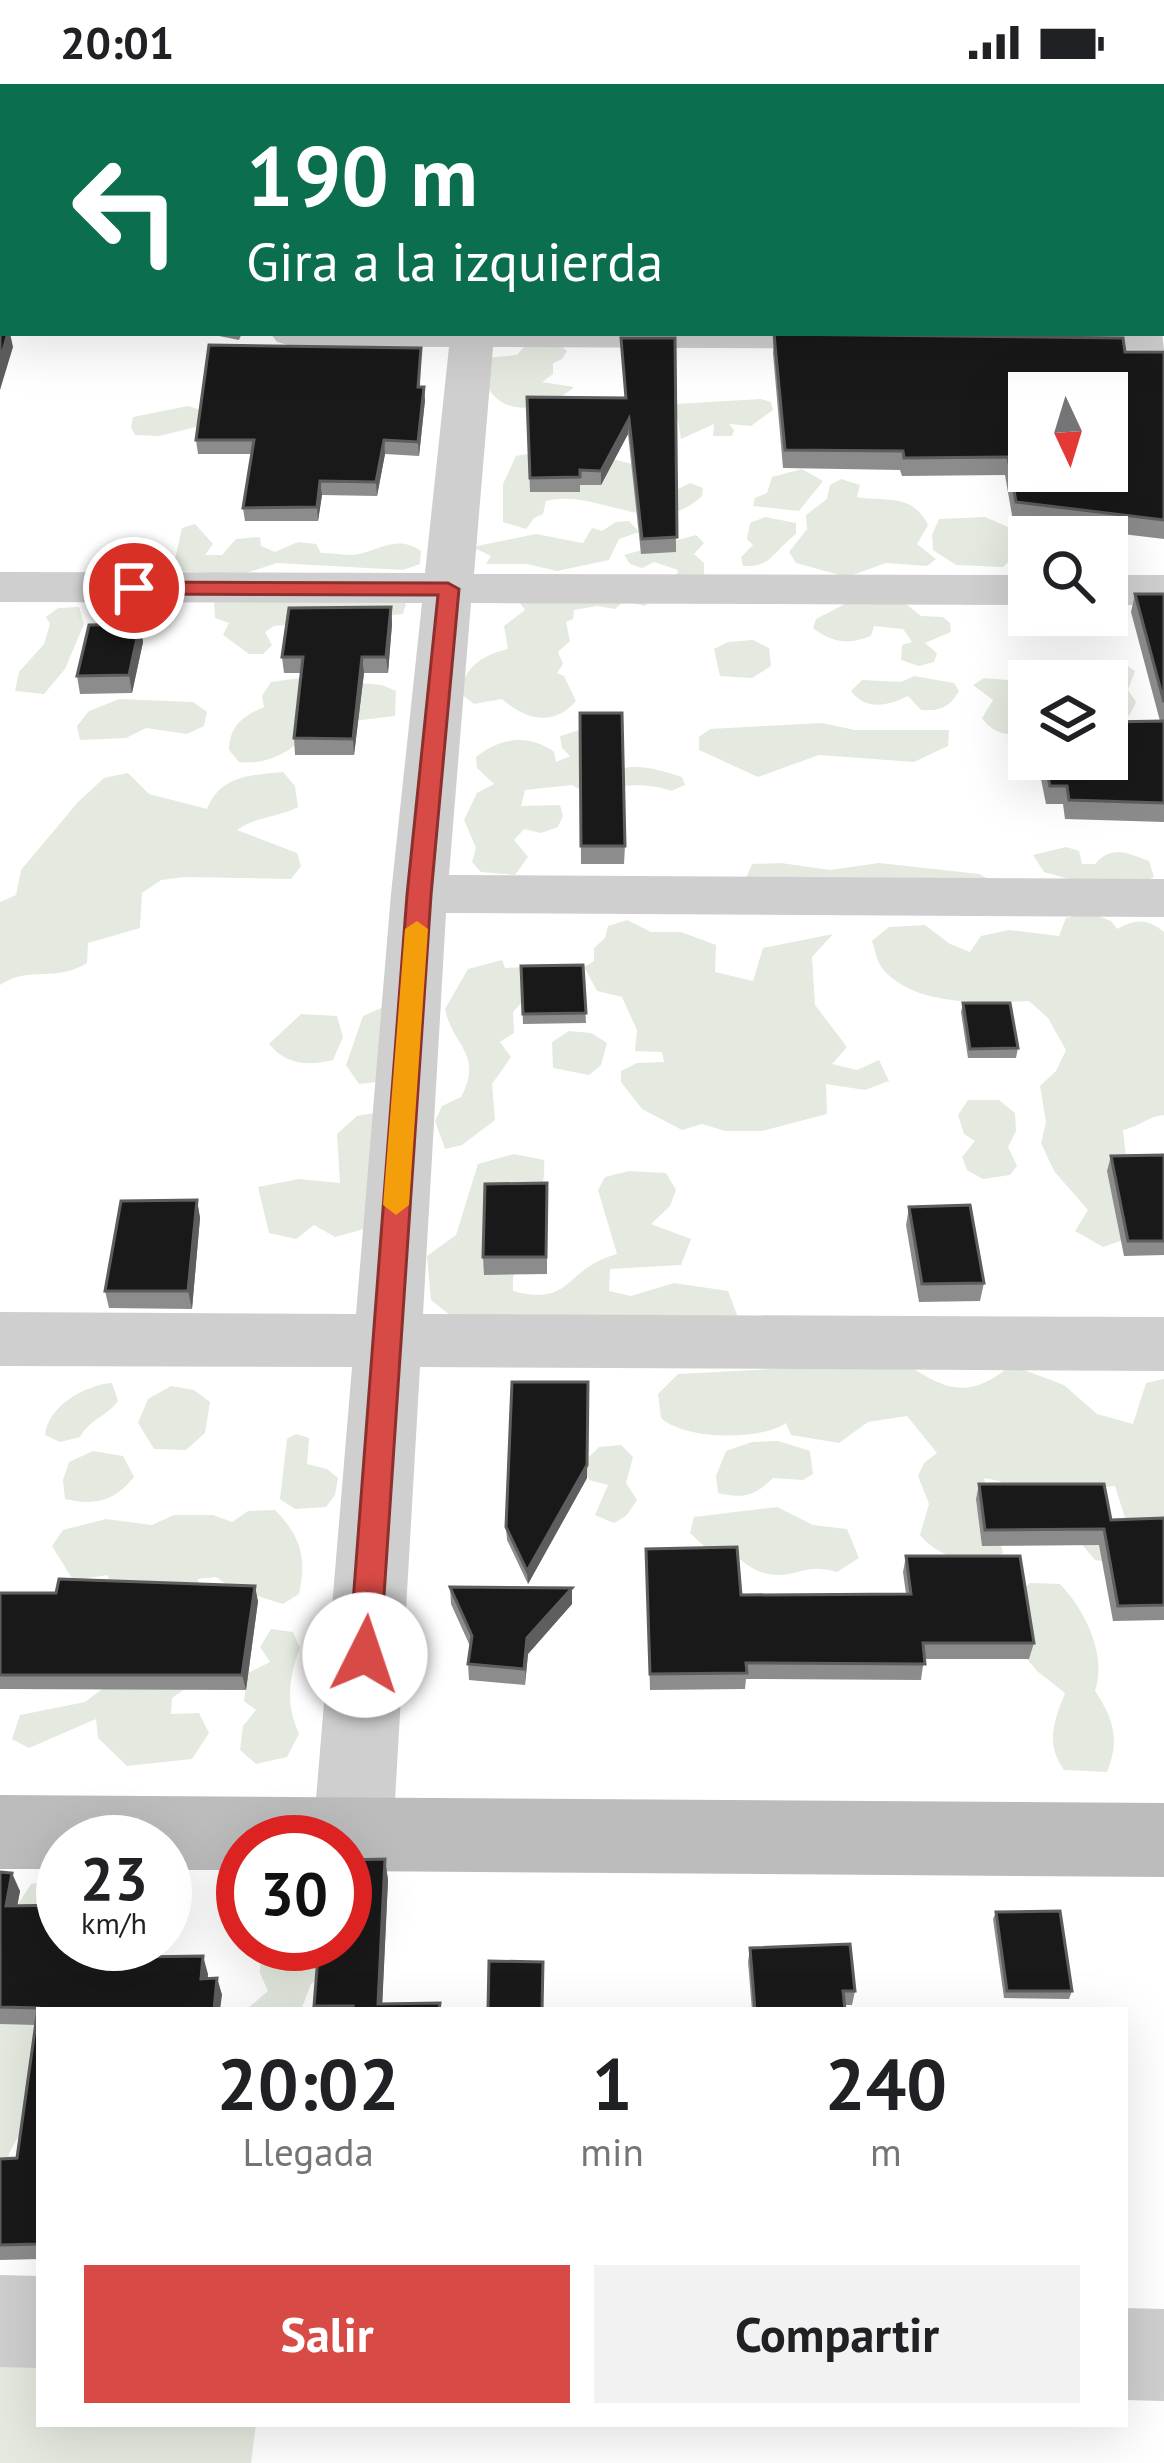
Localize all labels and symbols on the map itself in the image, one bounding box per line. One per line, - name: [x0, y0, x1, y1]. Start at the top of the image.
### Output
- north arrow: [1008, 372, 1128, 492]
- pin: [83, 537, 185, 639]
- position arrow: [302, 1592, 428, 1718]
- speed limit sign: 30: [216, 1815, 372, 1971]

